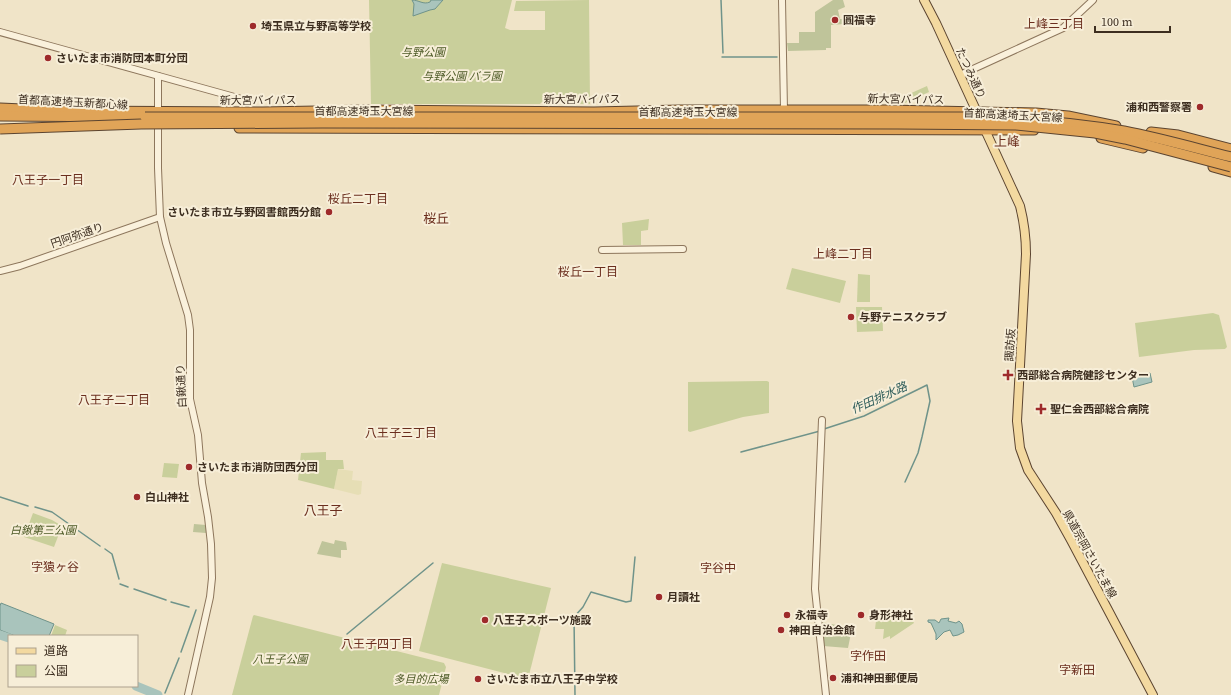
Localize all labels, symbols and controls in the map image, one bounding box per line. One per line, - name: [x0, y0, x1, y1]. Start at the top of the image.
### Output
- scale bar: [1095, 8, 1170, 34]
- place label: 圓福寺: [843, 13, 876, 28]
- text: 100 m: [1101, 14, 1133, 30]
- marker: 圓福寺: [830, 15, 840, 25]
- district label: 上峰三丁目: [1024, 16, 1084, 32]
- place label: 埼玉県立与野高等学校: [261, 19, 371, 34]
- marker: 埼玉県立与野高等学校: [248, 21, 258, 31]
- park label: 与野公園: [401, 45, 447, 60]
- street label: たつみ通り: [952, 45, 989, 101]
- place label: さいたま市消防団本町分団: [56, 51, 188, 66]
- marker: さいたま市消防団本町分団: [43, 53, 53, 63]
- park label: 与野公園 バラ園: [422, 69, 504, 84]
- street label: 新大宮バイパス: [867, 91, 945, 108]
- street label: 首都高速埼玉新都心線: [18, 92, 128, 113]
- street label: 新大宮バイパス: [544, 92, 620, 107]
- street label: 新大宮バイパス: [220, 93, 296, 108]
- place label: 浦和西警察署: [1126, 100, 1192, 115]
- marker: 浦和西警察署: [1195, 102, 1205, 112]
- street label: 首都高速埼玉大宮線: [315, 104, 414, 119]
- street label: 首都高速埼玉大宮線: [639, 105, 738, 120]
- street label: 首都高速埼玉大宮線: [963, 105, 1063, 126]
- district label: 上峰: [994, 133, 1020, 150]
- district label: 八王子一丁目: [12, 172, 84, 188]
- district label: 桜丘二丁目: [328, 191, 388, 207]
- place label: さいたま市立与野図書館西分館: [167, 205, 321, 220]
- marker: さいたま市立与野図書館西分館: [324, 207, 334, 217]
- district label: 桜丘: [423, 210, 449, 227]
- street label: 円阿弥通り: [49, 219, 106, 252]
- district label: 上峰二丁目: [813, 246, 873, 262]
- district label: 桜丘一丁目: [558, 264, 618, 280]
- place label: 与野テニスクラブ: [859, 310, 947, 325]
- marker: 与野テニスクラブ: [846, 312, 856, 322]
- street label: 諏訪坂: [1002, 328, 1019, 362]
- street label: 白鍬通り: [173, 364, 190, 408]
- place label: 西部総合病院健診センター: [1017, 368, 1149, 383]
- marker: 西部総合病院健診センター: [1002, 369, 1014, 381]
- water label: 作田排水路: [848, 378, 911, 418]
- district label: 八王子二丁目: [78, 392, 150, 408]
- place label: 聖仁会西部総合病院: [1050, 402, 1149, 417]
- marker: 聖仁会西部総合病院: [1035, 403, 1047, 415]
- district label: 八王子三丁目: [365, 425, 437, 441]
- place label: さいたま市消防団西分団: [197, 460, 318, 475]
- marker: さいたま市消防団西分団: [184, 462, 194, 472]
- place label: 白山神社: [145, 490, 189, 505]
- marker: 白山神社: [132, 492, 142, 502]
- district label: 八王子: [303, 502, 343, 519]
- street label: 県道宗岡さいたま線: [1059, 507, 1120, 601]
- park label: 白鍬第三公園: [10, 523, 78, 538]
- district label: 字猿ヶ谷: [31, 559, 79, 575]
- district label: 字谷中: [700, 560, 736, 576]
- place label: 月讀社: [667, 590, 700, 605]
- marker: 月讀社: [654, 592, 664, 602]
- place label: 永福寺: [795, 608, 828, 623]
- place label: 身形神社: [869, 608, 913, 623]
- marker: 永福寺: [782, 610, 792, 620]
- marker: 身形神社: [856, 610, 866, 620]
- place label: 八王子スポーツ施設: [493, 613, 592, 628]
- marker: 八王子スポーツ施設: [480, 615, 490, 625]
- place label: 神田自治会館: [789, 623, 855, 638]
- marker: 神田自治会館: [776, 625, 786, 635]
- legend: [8, 635, 138, 687]
- district label: 八王子四丁目: [341, 636, 413, 652]
- text: 道路: [44, 643, 68, 659]
- district label: 字作田: [850, 648, 886, 664]
- park label: 八王子公園: [253, 652, 309, 667]
- district label: 字新田: [1059, 662, 1095, 678]
- text: 公園: [44, 663, 68, 679]
- place label: 浦和神田郵便局: [841, 671, 918, 686]
- park label: 多目的広場: [394, 672, 450, 687]
- place label: さいたま市立八王子中学校: [486, 672, 618, 687]
- marker: 浦和神田郵便局: [828, 673, 838, 683]
- marker: さいたま市立八王子中学校: [473, 674, 483, 684]

